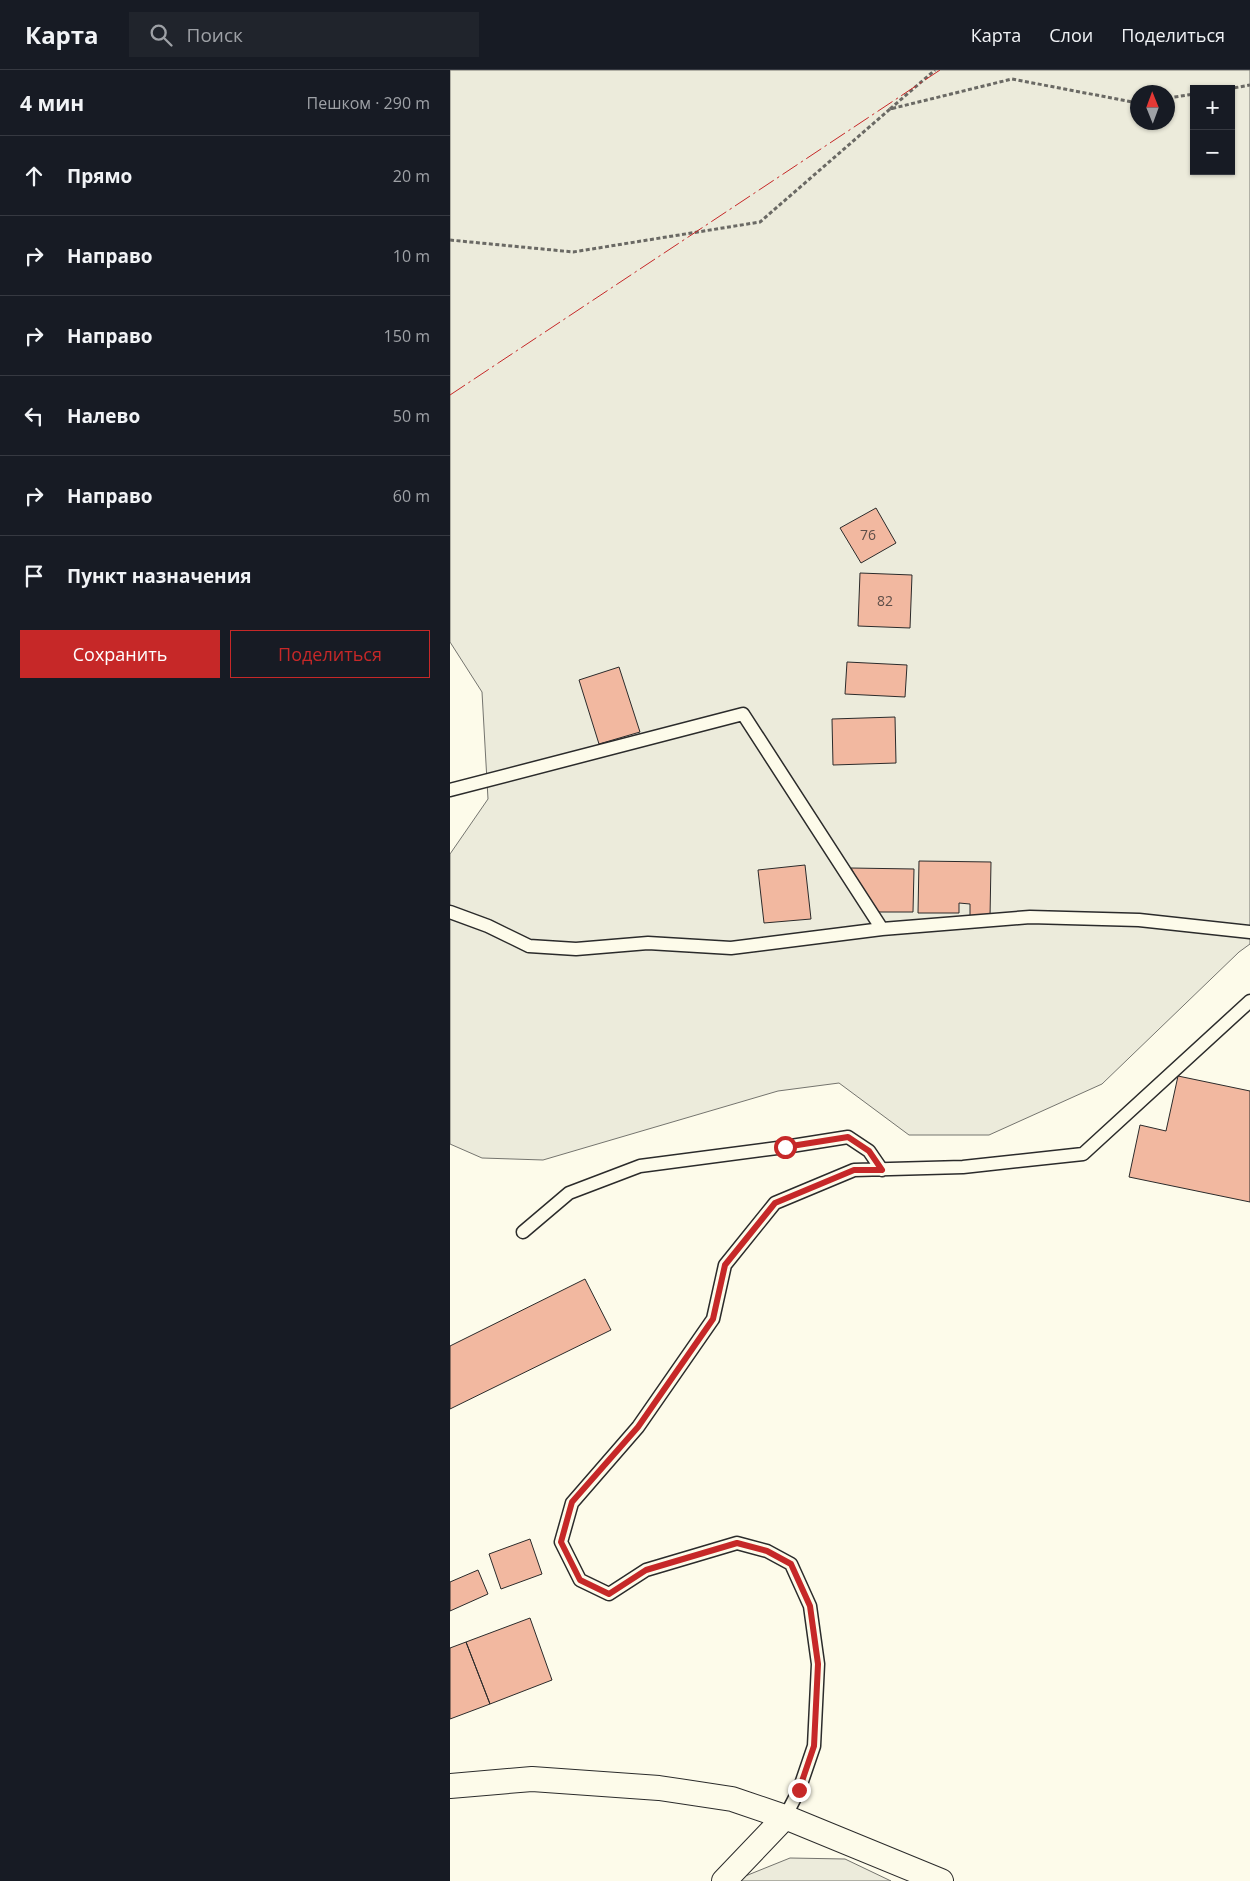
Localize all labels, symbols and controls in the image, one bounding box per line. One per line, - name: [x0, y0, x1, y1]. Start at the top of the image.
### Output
- search box: [129, 12, 479, 57]
- text: Карта: [25, 18, 99, 51]
- icon: search: [147, 21, 175, 49]
- text: Поиск: [187, 22, 243, 48]
- text: Карта: [971, 23, 1021, 47]
- text: Слои: [1049, 23, 1093, 47]
- text: Поделиться: [1121, 23, 1225, 47]
- north arrow: [1130, 85, 1175, 130]
- map controls: [1190, 85, 1235, 175]
- button: +: [1190, 85, 1235, 130]
- text: 4 мин: [20, 89, 84, 117]
- text: Пешком · 290 m: [307, 92, 430, 114]
- button: −: [1190, 130, 1235, 175]
- icon: ahead: [20, 162, 48, 190]
- text: Прямо: [67, 163, 132, 189]
- text: 20 m: [393, 165, 430, 187]
- icon: right: [20, 242, 48, 270]
- text: Направо: [67, 243, 153, 269]
- text: 10 m: [393, 245, 430, 267]
- icon: right: [20, 322, 48, 350]
- text: Направо: [67, 323, 153, 349]
- text: 150 m: [384, 325, 430, 347]
- icon: left: [20, 402, 48, 430]
- text: Налево: [67, 403, 140, 429]
- text: 50 m: [393, 405, 430, 427]
- icon: right: [20, 482, 48, 510]
- text: Направо: [67, 483, 153, 509]
- text: 60 m: [393, 485, 430, 507]
- house number: 76: [860, 525, 876, 544]
- icon: arrive: [20, 562, 48, 590]
- text: Пункт назначения: [67, 563, 252, 589]
- house number: 82: [877, 591, 893, 610]
- button: Сохранить: [20, 630, 220, 678]
- button: Поделиться: [230, 630, 430, 678]
- route start: [774, 1136, 797, 1159]
- route end: [788, 1779, 811, 1802]

